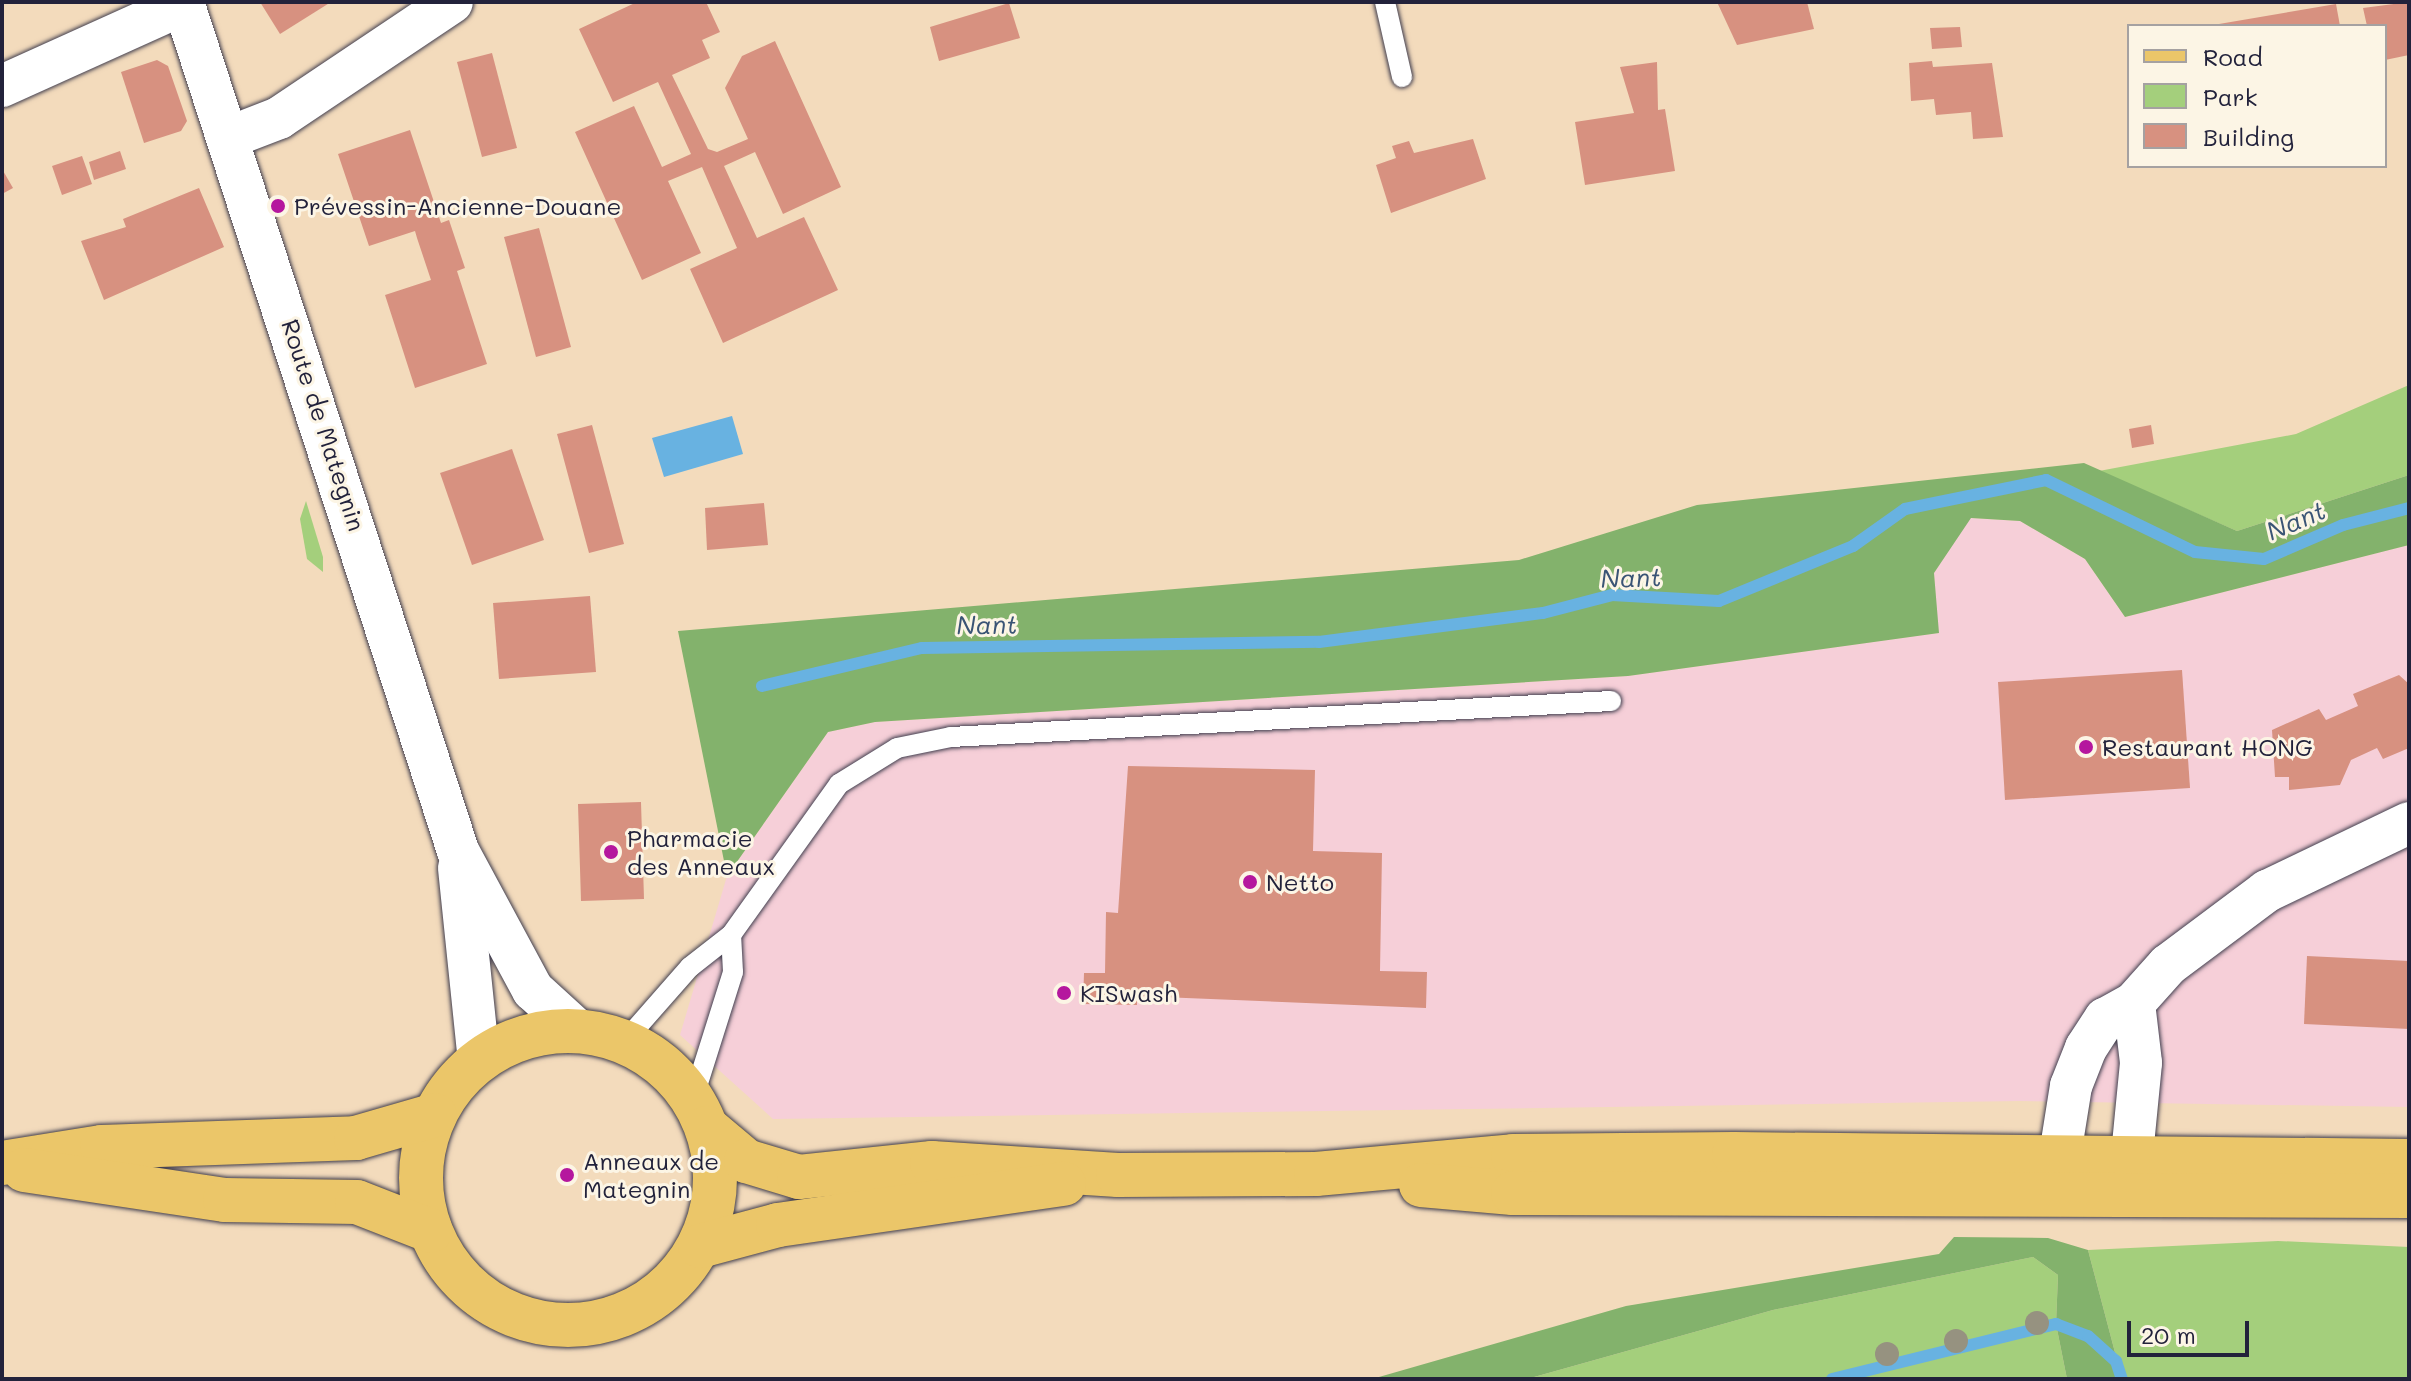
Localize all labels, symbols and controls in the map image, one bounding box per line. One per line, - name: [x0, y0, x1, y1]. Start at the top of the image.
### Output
- legend: [2127, 24, 2387, 168]
- text: Road: [2203, 41, 2263, 72]
- text: Park: [2203, 81, 2257, 112]
- text: Building: [2203, 121, 2294, 152]
- place label: Prévessin-Ancienne-Douane: [294, 192, 621, 220]
- marker: Prévessin-Ancienne-Douane: [269, 197, 287, 215]
- street label: Route de Mategnin: [276, 315, 372, 535]
- water label: Nant: [2262, 495, 2330, 547]
- water label: Nant: [1600, 561, 1662, 595]
- water label: Nant: [956, 609, 1018, 641]
- place label: Restaurant HONG: [2102, 733, 2313, 761]
- marker: Restaurant HONG: [2077, 738, 2095, 756]
- place label: Pharmacie des Anneaux: [627, 824, 775, 880]
- marker: Pharmacie des Anneaux: [602, 843, 620, 861]
- place label: Netto: [1266, 868, 1334, 896]
- marker: Netto: [1241, 873, 1259, 891]
- place label: KISwash: [1080, 979, 1177, 1007]
- marker: KISwash: [1055, 984, 1073, 1002]
- place label: Anneaux de Mategnin: [583, 1147, 719, 1203]
- marker: Anneaux de Mategnin: [558, 1166, 576, 1184]
- scale bar: [2131, 1305, 2253, 1355]
- text: 20 m: [2141, 1319, 2196, 1350]

